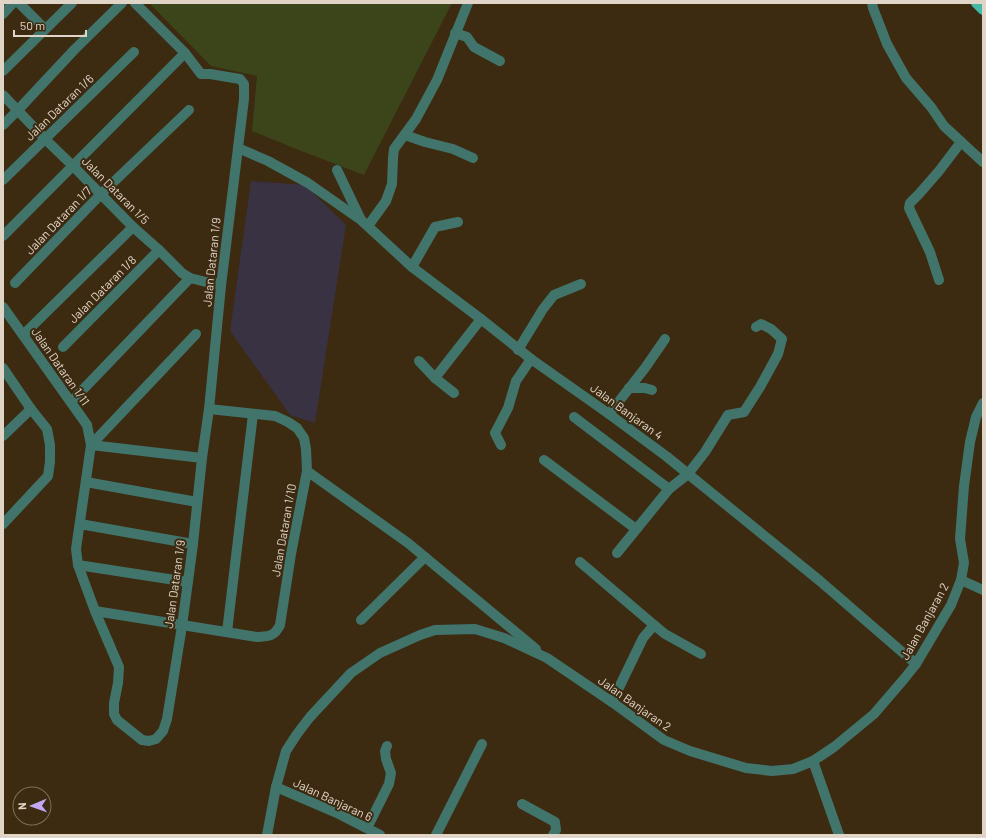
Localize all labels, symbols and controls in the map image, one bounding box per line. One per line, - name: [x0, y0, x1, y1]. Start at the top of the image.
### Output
- scale bar: [14, 12, 86, 38]
- text: 50 m: [20, 18, 45, 32]
- street label: Jalan Dataran 1/6: [22, 71, 96, 143]
- street label: Jalan Dataran 1/5: [79, 153, 153, 227]
- street label: Jalan Dataran 1/7: [22, 183, 94, 257]
- street label: Jalan Dataran 1/9: [199, 217, 223, 307]
- street label: Jalan Dataran 1/8: [65, 252, 139, 326]
- street label: Jalan Dataran 1/11: [29, 324, 93, 408]
- street label: Jalan Banjaran 4: [588, 380, 666, 442]
- street label: Jalan Dataran 1/10: [268, 482, 298, 578]
- street label: Jalan Dataran 1/9: [161, 539, 187, 629]
- street label: Jalan Banjaran 2: [897, 580, 951, 662]
- street label: Jalan Banjaran 2: [596, 673, 674, 733]
- street label: Jalan Banjaran 6: [291, 775, 375, 823]
- north arrow: [12, 786, 52, 826]
- text: N: [15, 802, 28, 810]

